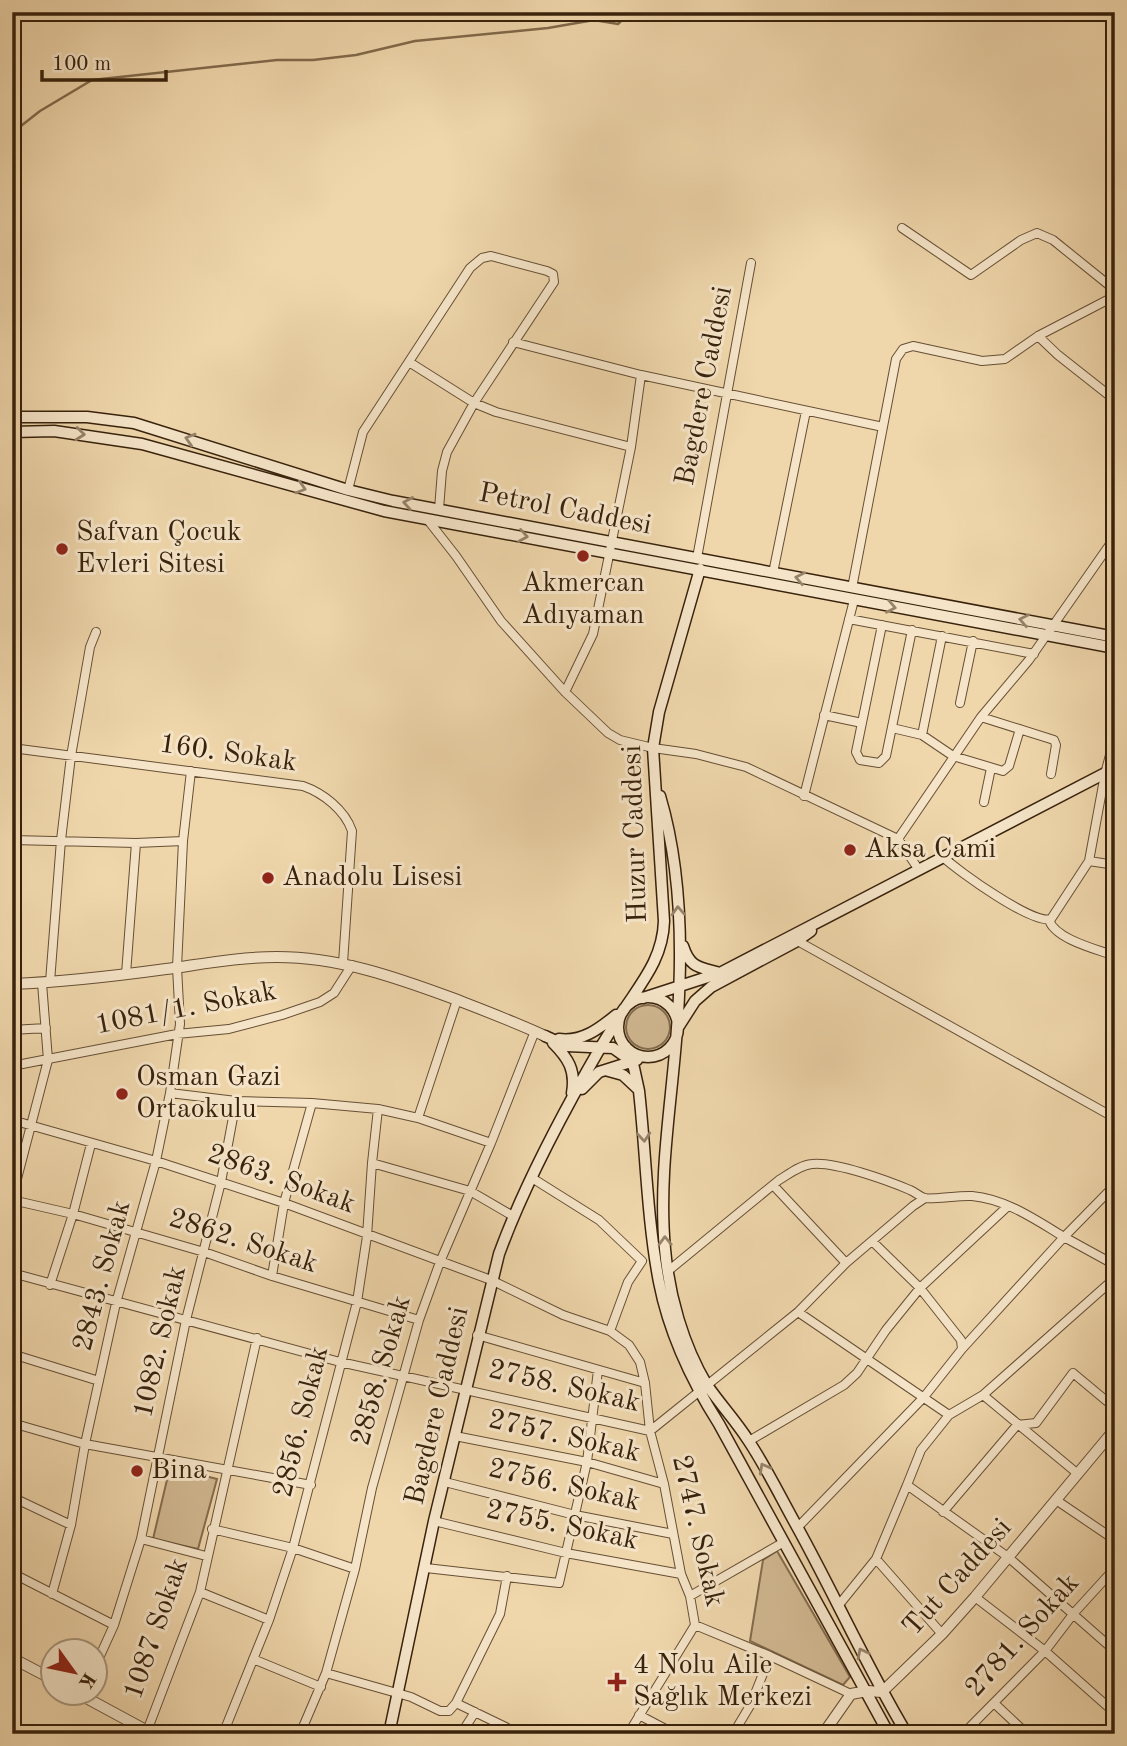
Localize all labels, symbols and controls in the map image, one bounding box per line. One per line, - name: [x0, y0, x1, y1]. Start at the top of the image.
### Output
- scale bar: [42, 38, 166, 82]
- text: 100 m: [52, 54, 111, 75]
- street label: Bagdere Caddesi: [672, 284, 738, 488]
- one-way arrow: [75, 427, 86, 442]
- one-way arrow: [184, 433, 196, 448]
- one-way arrow: [295, 480, 307, 495]
- street label: Petrol Caddesi: [476, 480, 654, 540]
- one-way arrow: [402, 497, 414, 512]
- place label: Safvan Çocuk Evleri Sitesi: [76, 519, 242, 579]
- one-way arrow: [517, 528, 529, 543]
- marker: Safvan Çocuk Evleri Sitesi: [54, 541, 70, 557]
- marker: Akmercan Adıyaman: [575, 548, 591, 564]
- place label: Akmercan Adıyaman: [521, 570, 645, 630]
- one-way arrow: [794, 571, 806, 586]
- one-way arrow: [885, 598, 897, 613]
- one-way arrow: [1018, 614, 1030, 629]
- street label: 160. Sokak: [157, 730, 299, 778]
- street label: Huzur Caddesi: [619, 745, 653, 923]
- place label: Aksa Cami: [864, 836, 996, 864]
- marker: Aksa Cami: [842, 842, 858, 858]
- place label: Anadolu Lisesi: [282, 864, 462, 892]
- marker: Anadolu Lisesi: [260, 870, 276, 886]
- one-way arrow: [671, 905, 686, 916]
- street label: 1081/1. Sokak: [93, 978, 279, 1040]
- place label: Osman Gazi Ortaokulu: [136, 1064, 281, 1124]
- marker: Osman Gazi Ortaokulu: [114, 1086, 130, 1102]
- one-way arrow: [636, 1132, 651, 1143]
- street label: 2863. Sokak: [203, 1140, 359, 1220]
- street label: 2843. Sokak: [69, 1198, 137, 1354]
- street label: 2862. Sokak: [165, 1205, 321, 1279]
- one-way arrow: [657, 1235, 672, 1246]
- street label: 1082. Sokak: [130, 1263, 192, 1421]
- street label: 2858. Sokak: [347, 1293, 417, 1449]
- street label: Bagdere Caddesi: [402, 1304, 474, 1508]
- street label: 2856. Sokak: [270, 1343, 334, 1501]
- street label: 2758. Sokak: [485, 1356, 643, 1418]
- street label: 2757. Sokak: [485, 1406, 643, 1468]
- street label: 2747. Sokak: [666, 1452, 728, 1610]
- street label: 2756. Sokak: [485, 1455, 643, 1517]
- place label: Bina: [151, 1457, 207, 1485]
- marker: Bina: [129, 1463, 145, 1479]
- one-way arrow: [759, 1463, 772, 1475]
- street label: 2755. Sokak: [483, 1496, 641, 1556]
- street label: Tut Caddesi: [898, 1514, 1018, 1642]
- street label: 1087 Sokak: [120, 1555, 194, 1703]
- street label: 2781. Sokak: [961, 1569, 1085, 1703]
- north arrow: [38, 1638, 108, 1708]
- one-way arrow: [856, 1648, 870, 1660]
- place label: 4 Nolu Aile Sağlık Merkezi: [633, 1652, 812, 1712]
- text: K: [74, 1669, 98, 1692]
- marker: 4 Nolu Aile Sağlık Merkezi: [607, 1672, 627, 1692]

